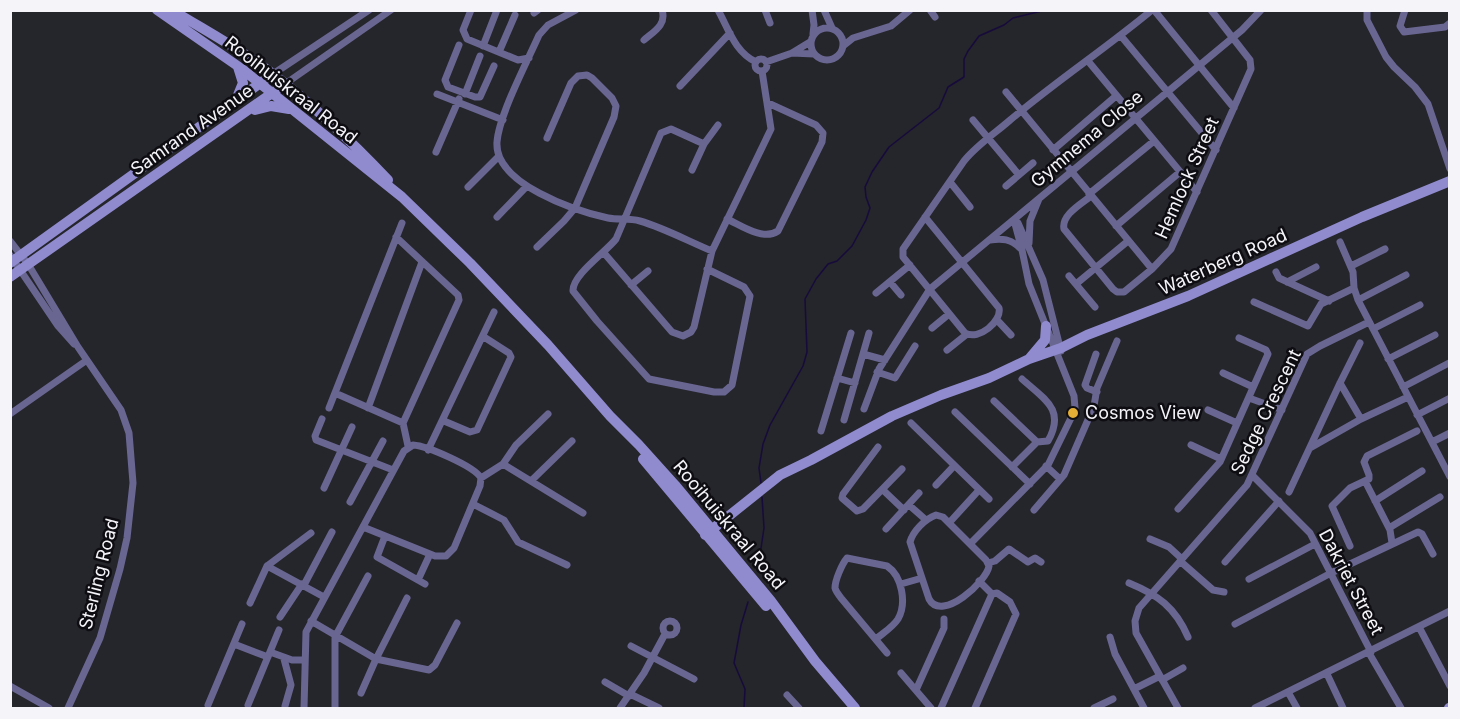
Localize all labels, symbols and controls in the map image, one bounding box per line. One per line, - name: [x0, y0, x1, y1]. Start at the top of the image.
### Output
- street label: Rooihuiskraal Road: [221, 31, 362, 148]
- street label: Samrand Avenue: [127, 80, 257, 180]
- street label: Gymnema Close: [1026, 86, 1147, 192]
- street label: Hemlock Street: [1150, 114, 1223, 242]
- street label: Waterberg Road: [1156, 224, 1290, 299]
- street label: Sedge Crescent: [1226, 346, 1305, 478]
- place label: Cosmos View: [1085, 402, 1202, 423]
- marker: Cosmos View: [1066, 406, 1080, 420]
- street label: Rooihuiskraal Road: [669, 456, 790, 594]
- street label: Sterling Road: [75, 516, 122, 632]
- street label: Dakriet Street: [1315, 525, 1388, 638]

